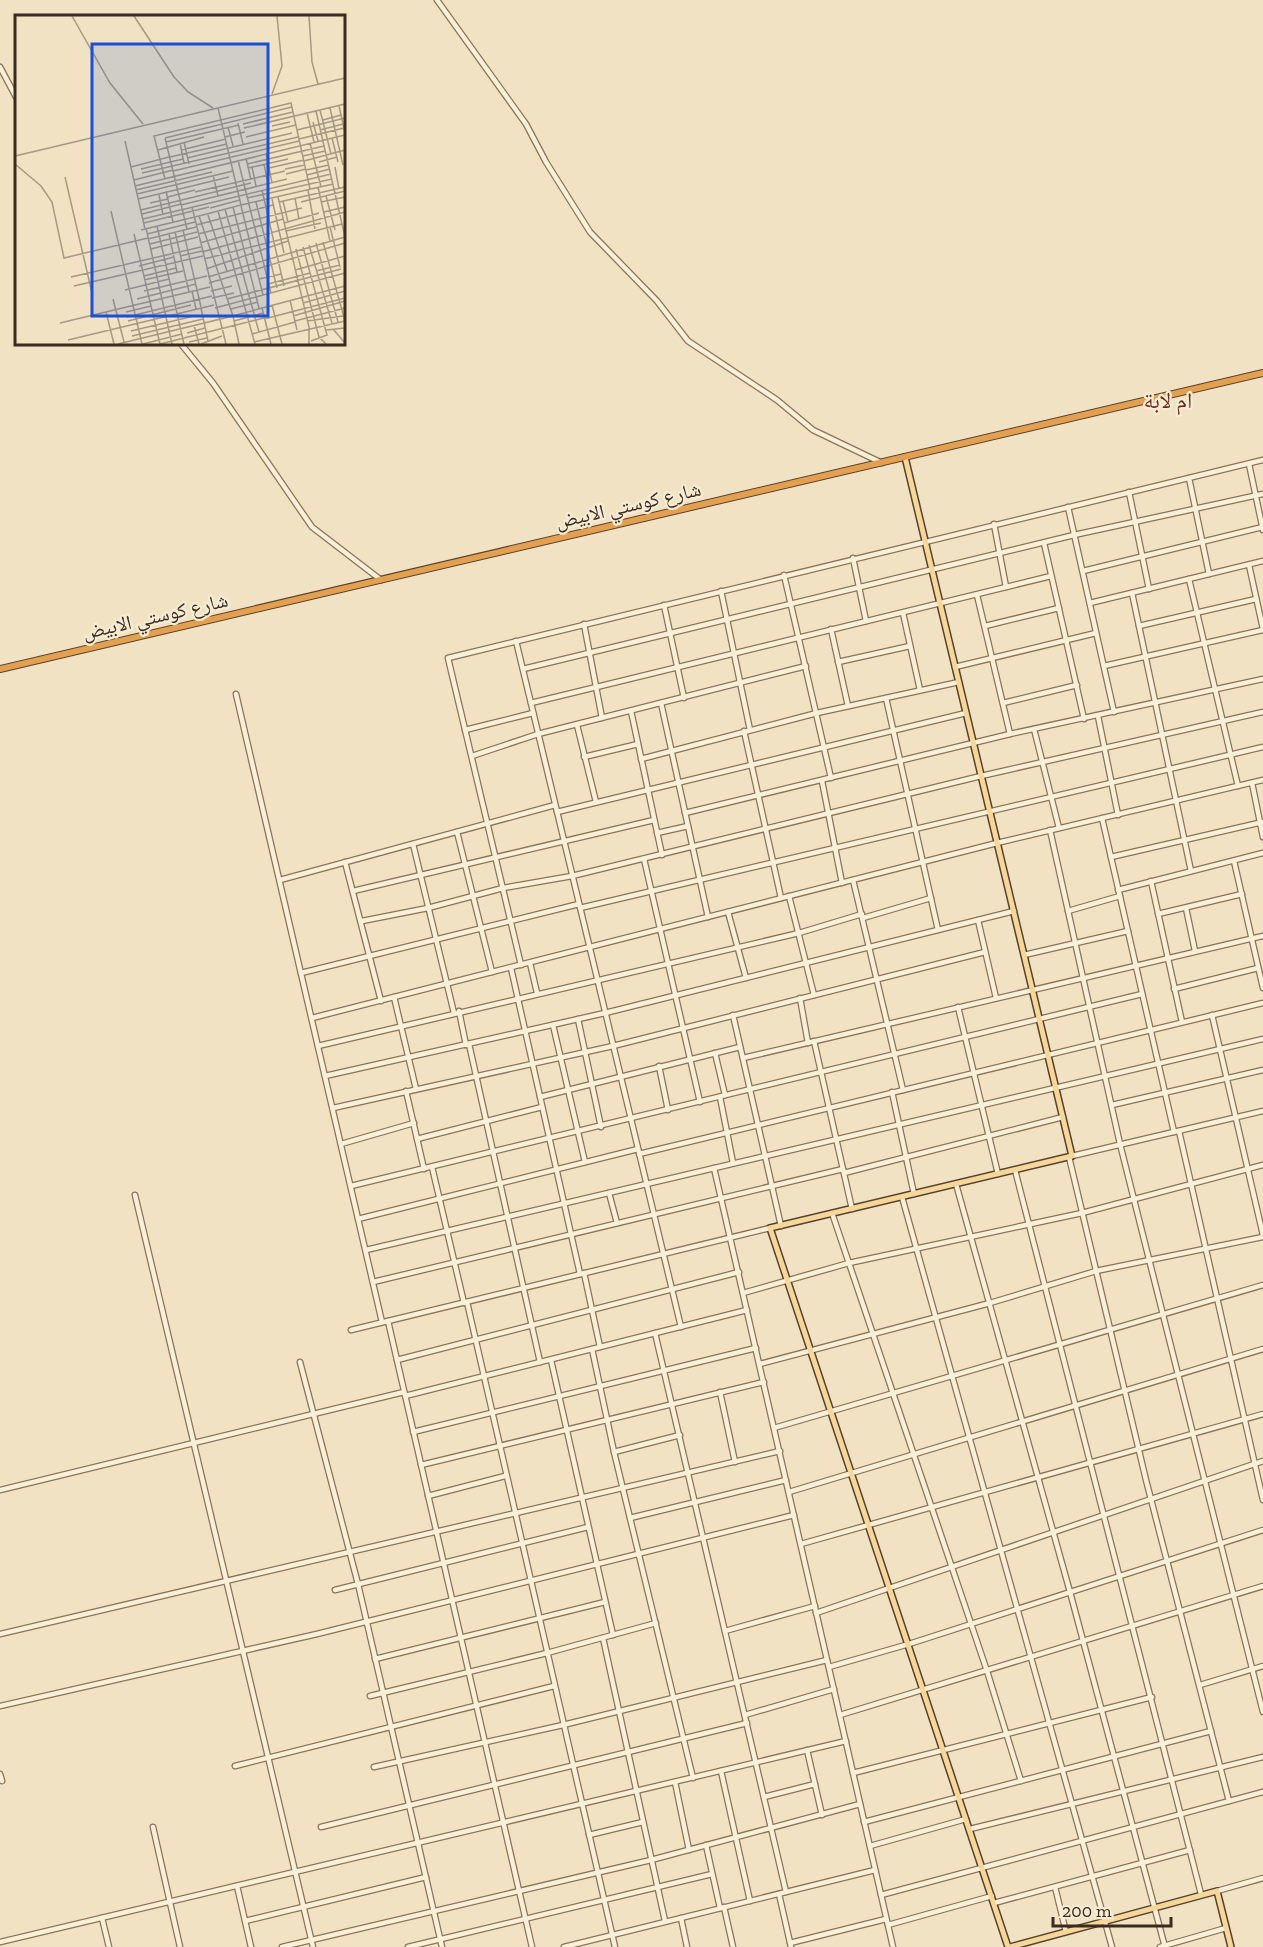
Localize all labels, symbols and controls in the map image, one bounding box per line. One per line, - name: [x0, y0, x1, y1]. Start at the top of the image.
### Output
- inset map: [15, 15, 345, 345]
- district label: ام لابة: [1144, 387, 1192, 415]
- street label: شارع كوستي الابيض: [553, 477, 704, 537]
- street label: شارع كوستي الابيض: [80, 588, 231, 648]
- scale bar: [1053, 1890, 1172, 1928]
- text: 200 m: [1062, 1900, 1112, 1922]

